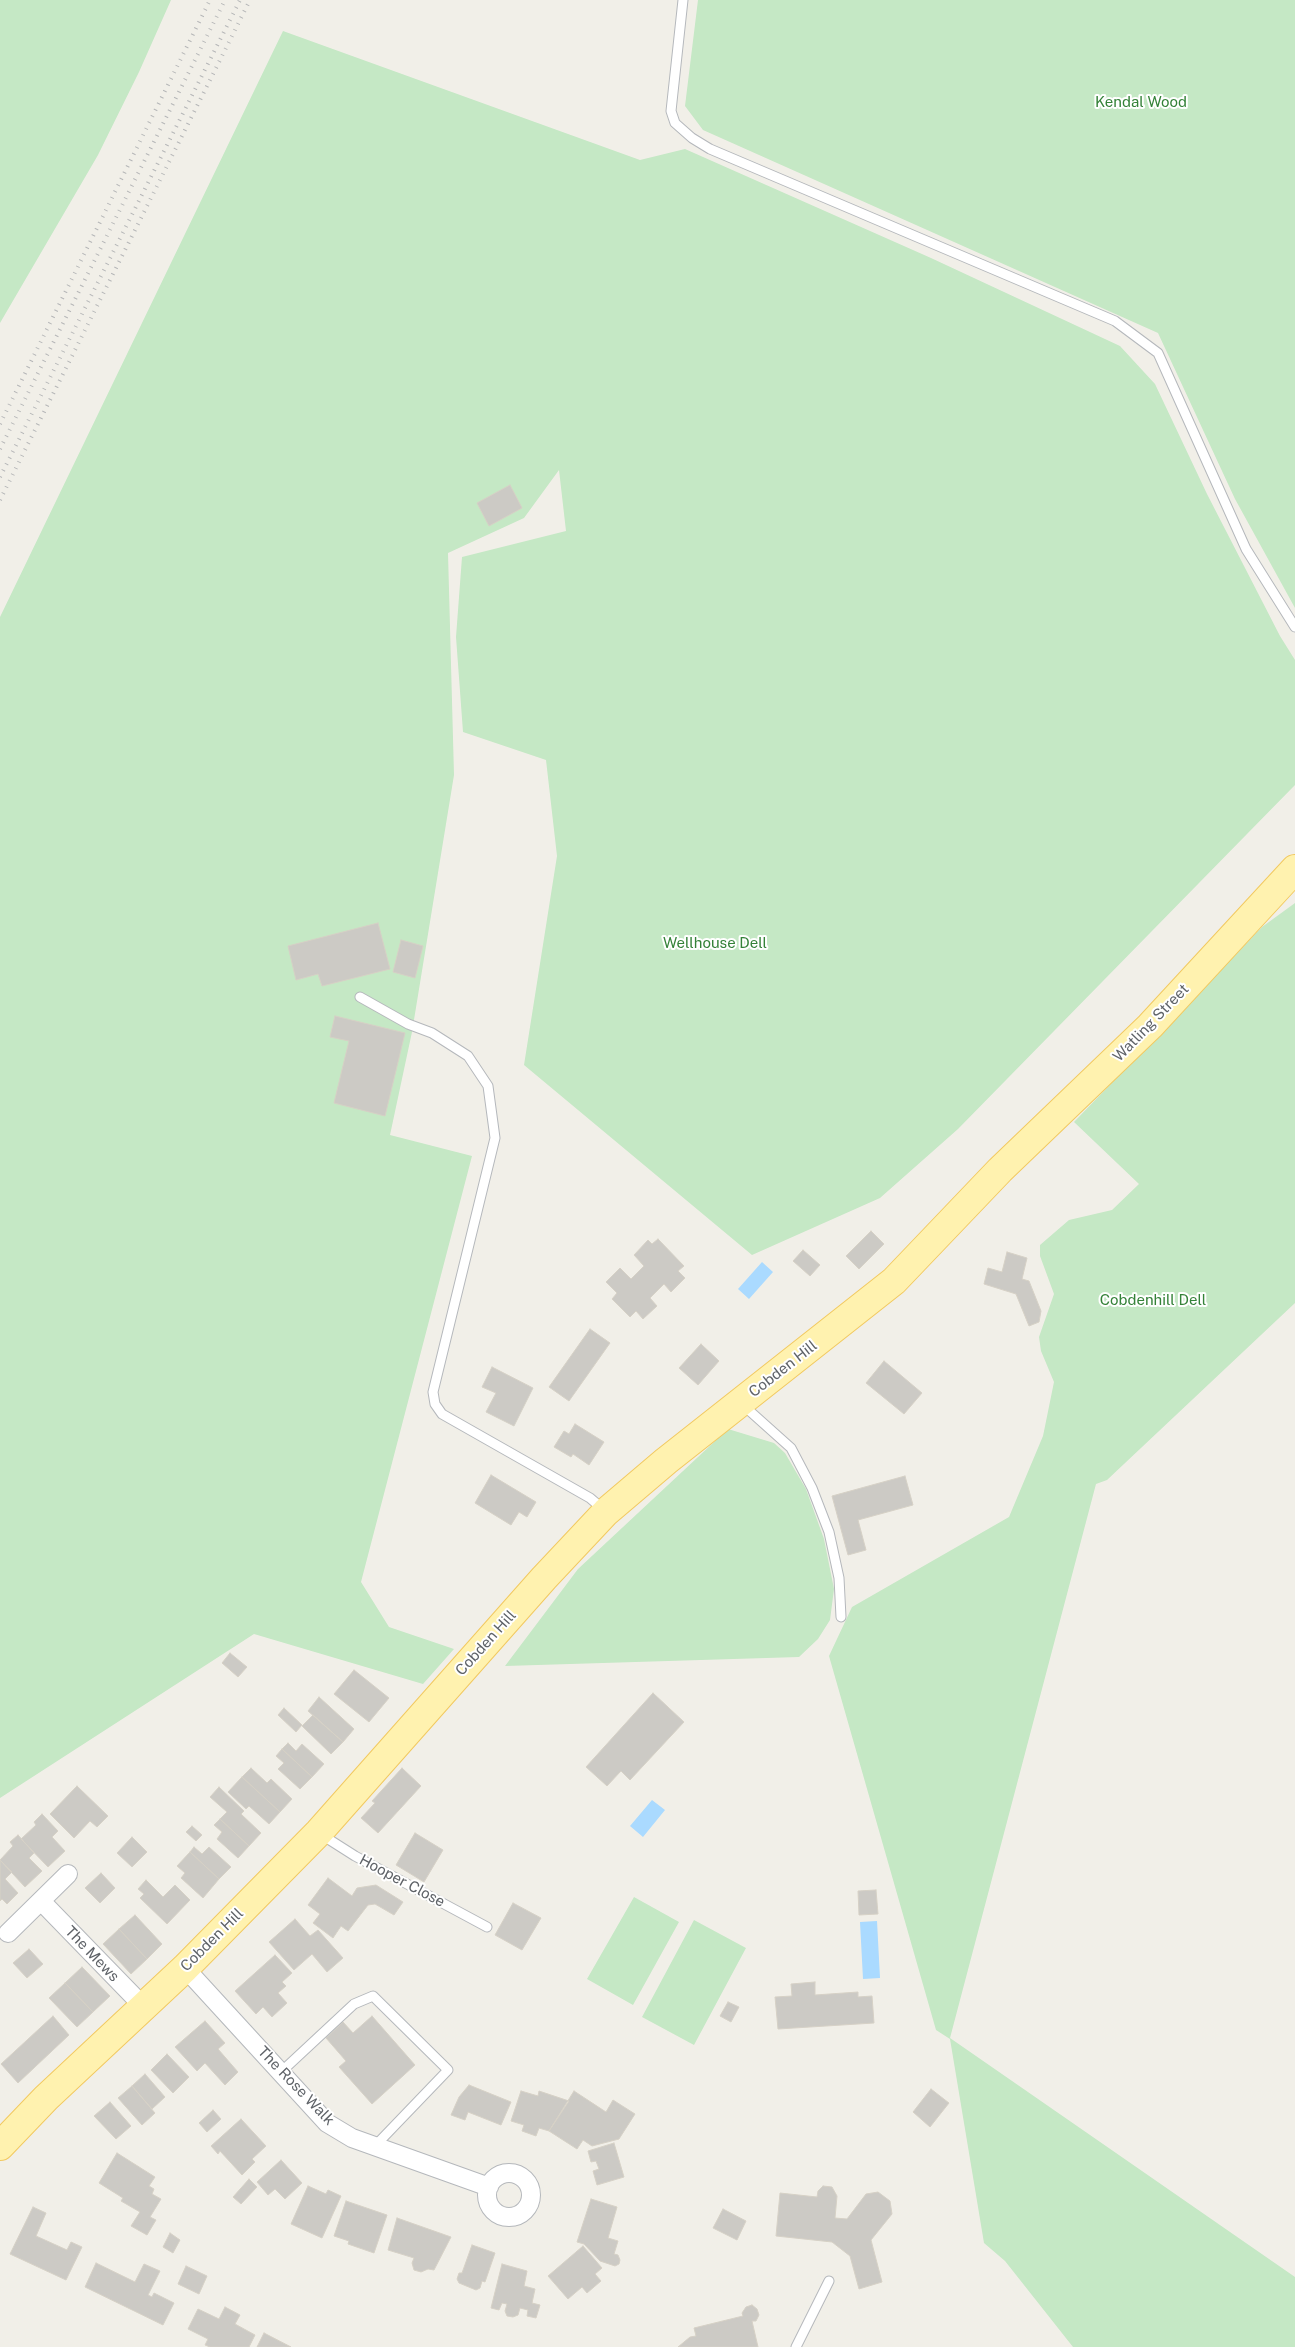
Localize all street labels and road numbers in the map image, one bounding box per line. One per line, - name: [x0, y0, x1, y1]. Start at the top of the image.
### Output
- street label: Watling Street: [1109, 980, 1193, 1066]
- street label: Cobden Hill: [745, 1337, 821, 1401]
- street label: Cobden Hill: [452, 1607, 520, 1679]
- street label: Hooper Close: [356, 1851, 448, 1911]
- street label: Cobden Hill: [177, 1905, 247, 1975]
- street label: The Mews: [61, 1922, 123, 1986]
- street label: The Rose Walk: [254, 2043, 338, 2129]

